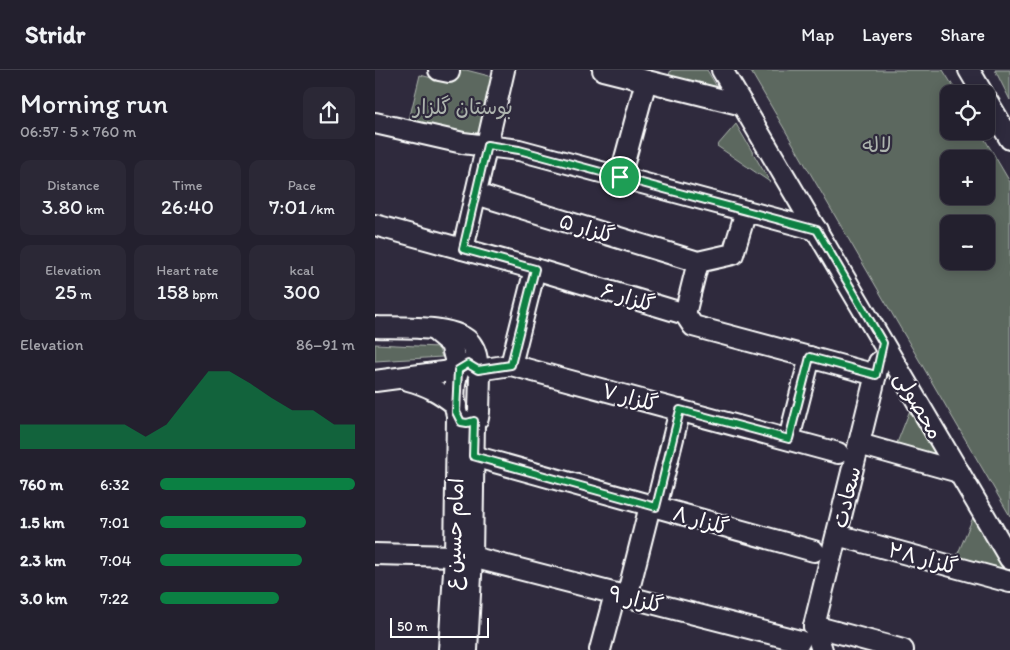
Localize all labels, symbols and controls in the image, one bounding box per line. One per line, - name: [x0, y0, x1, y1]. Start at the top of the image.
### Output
- text: Stridr: [25, 20, 85, 49]
- text: Map: [801, 24, 834, 46]
- text: Layers: [862, 24, 912, 46]
- text: Share: [940, 24, 985, 46]
- map controls: [940, 85, 995, 270]
- button: locate: [940, 85, 995, 140]
- text: Morning run: [20, 86, 168, 120]
- button: share: [303, 87, 355, 139]
- park label: بوستان گلزار: [411, 94, 513, 120]
- text: 06:57 · 5 × 760 m: [20, 122, 136, 141]
- park label: لاله: [862, 132, 892, 157]
- button: +: [940, 150, 995, 205]
- pin: [599, 156, 641, 198]
- icon: arrive: [606, 163, 634, 191]
- text: Distance: [47, 177, 99, 194]
- text: Time: [173, 177, 202, 194]
- text: Pace: [288, 177, 316, 194]
- text: 3.80: [42, 194, 83, 219]
- text: 26:40: [161, 194, 214, 219]
- text: 7:01: [269, 194, 307, 219]
- text: km: [83, 201, 105, 218]
- text: /km: [307, 201, 335, 218]
- street label: گلزار ۵: [556, 208, 618, 248]
- button: −: [940, 215, 995, 270]
- text: Elevation: [45, 262, 101, 279]
- text: Heart rate: [157, 262, 218, 279]
- text: kcal: [289, 262, 314, 279]
- street label: گلزار ۶: [598, 277, 658, 317]
- text: 25: [55, 279, 77, 304]
- text: 158: [157, 279, 189, 304]
- text: 300: [283, 279, 320, 304]
- text: m: [77, 286, 92, 303]
- text: bpm: [189, 286, 218, 303]
- text: Elevation: [20, 335, 84, 354]
- text: 86–91 m: [296, 335, 355, 354]
- street label: محصولی: [888, 367, 948, 444]
- street label: گلزار ۷: [599, 378, 661, 416]
- street label: سعادت: [826, 464, 866, 530]
- text: 760 m: [20, 475, 63, 494]
- text: 6:32: [100, 475, 130, 494]
- street label: امام حسین ع: [440, 477, 472, 591]
- street label: گلزار ۸: [670, 500, 732, 540]
- text: 1.5 km: [20, 513, 65, 532]
- text: 7:01: [100, 513, 129, 532]
- street label: گلزار ۲۸: [885, 537, 961, 579]
- text: 2.3 km: [20, 551, 66, 570]
- text: 7:04: [100, 551, 131, 570]
- street label: گلزار ۹: [606, 580, 666, 618]
- text: 3.0 km: [20, 589, 67, 608]
- text: 7:22: [100, 589, 129, 608]
- scale bar: [390, 615, 489, 638]
- text: 50 m: [397, 618, 428, 635]

